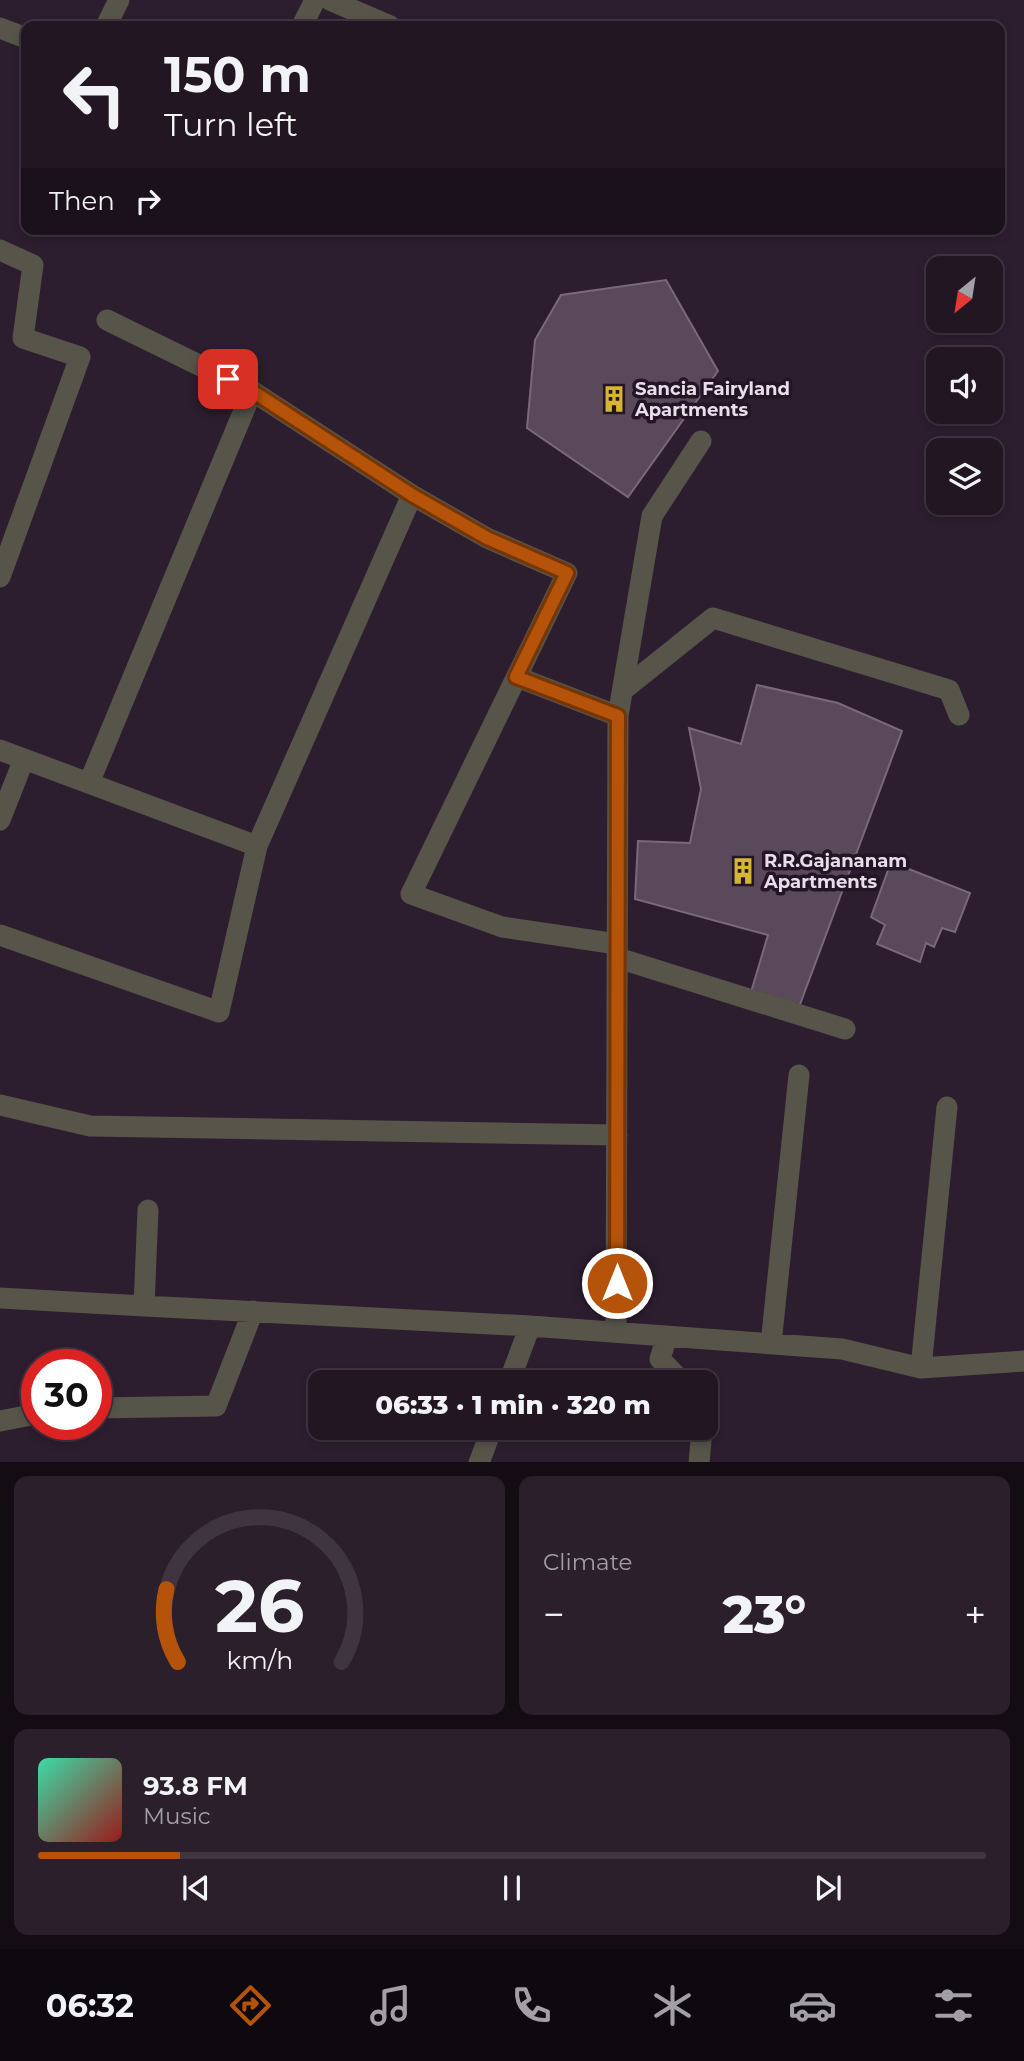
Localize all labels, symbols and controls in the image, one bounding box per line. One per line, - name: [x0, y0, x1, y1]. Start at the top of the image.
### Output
- text: 150 m: [164, 45, 311, 104]
- icon: left: [49, 49, 140, 140]
- text: Turn left: [164, 105, 298, 144]
- icon: right: [129, 182, 167, 220]
- text: Then: [49, 185, 115, 217]
- north arrow: [926, 256, 1003, 332]
- map controls: [926, 256, 1003, 515]
- button: sound: [926, 347, 1003, 424]
- pin: [198, 349, 258, 409]
- icon: arrive: [209, 360, 247, 398]
- place label: Sancia Fairyland Apartments: [634, 378, 790, 421]
- building icon: Sancia Fairyland Apartments: [599, 384, 629, 414]
- button: layers: [926, 438, 1003, 515]
- place label: R.R.Gajananam Apartments: [763, 850, 907, 893]
- building icon: R.R.Gajananam Apartments: [728, 856, 758, 886]
- position arrow: [580, 1246, 654, 1320]
- speed limit sign: 30: [21, 1349, 112, 1440]
- text: 06:33 · 1 min · 320 m: [375, 1389, 651, 1421]
- text: Climate: [543, 1548, 632, 1576]
- text: 26: [215, 1562, 304, 1650]
- text: 23°: [723, 1583, 806, 1646]
- text: −: [543, 1591, 565, 1638]
- text: +: [964, 1591, 986, 1638]
- text: km/h: [226, 1644, 293, 1674]
- text: 93.8 FM: [143, 1770, 248, 1802]
- text: Music: [143, 1802, 211, 1830]
- icon: previous: [177, 1869, 215, 1907]
- icon: pause: [493, 1869, 531, 1907]
- icon: next: [809, 1869, 847, 1907]
- icon: directions: [226, 1981, 275, 2030]
- icon: music: [366, 1981, 415, 2030]
- icon: phone: [507, 1981, 556, 2030]
- icon: climate: [648, 1981, 697, 2030]
- icon: car: [788, 1981, 837, 2030]
- icon: filters: [929, 1981, 978, 2030]
- text: 06:32: [46, 1986, 134, 2025]

